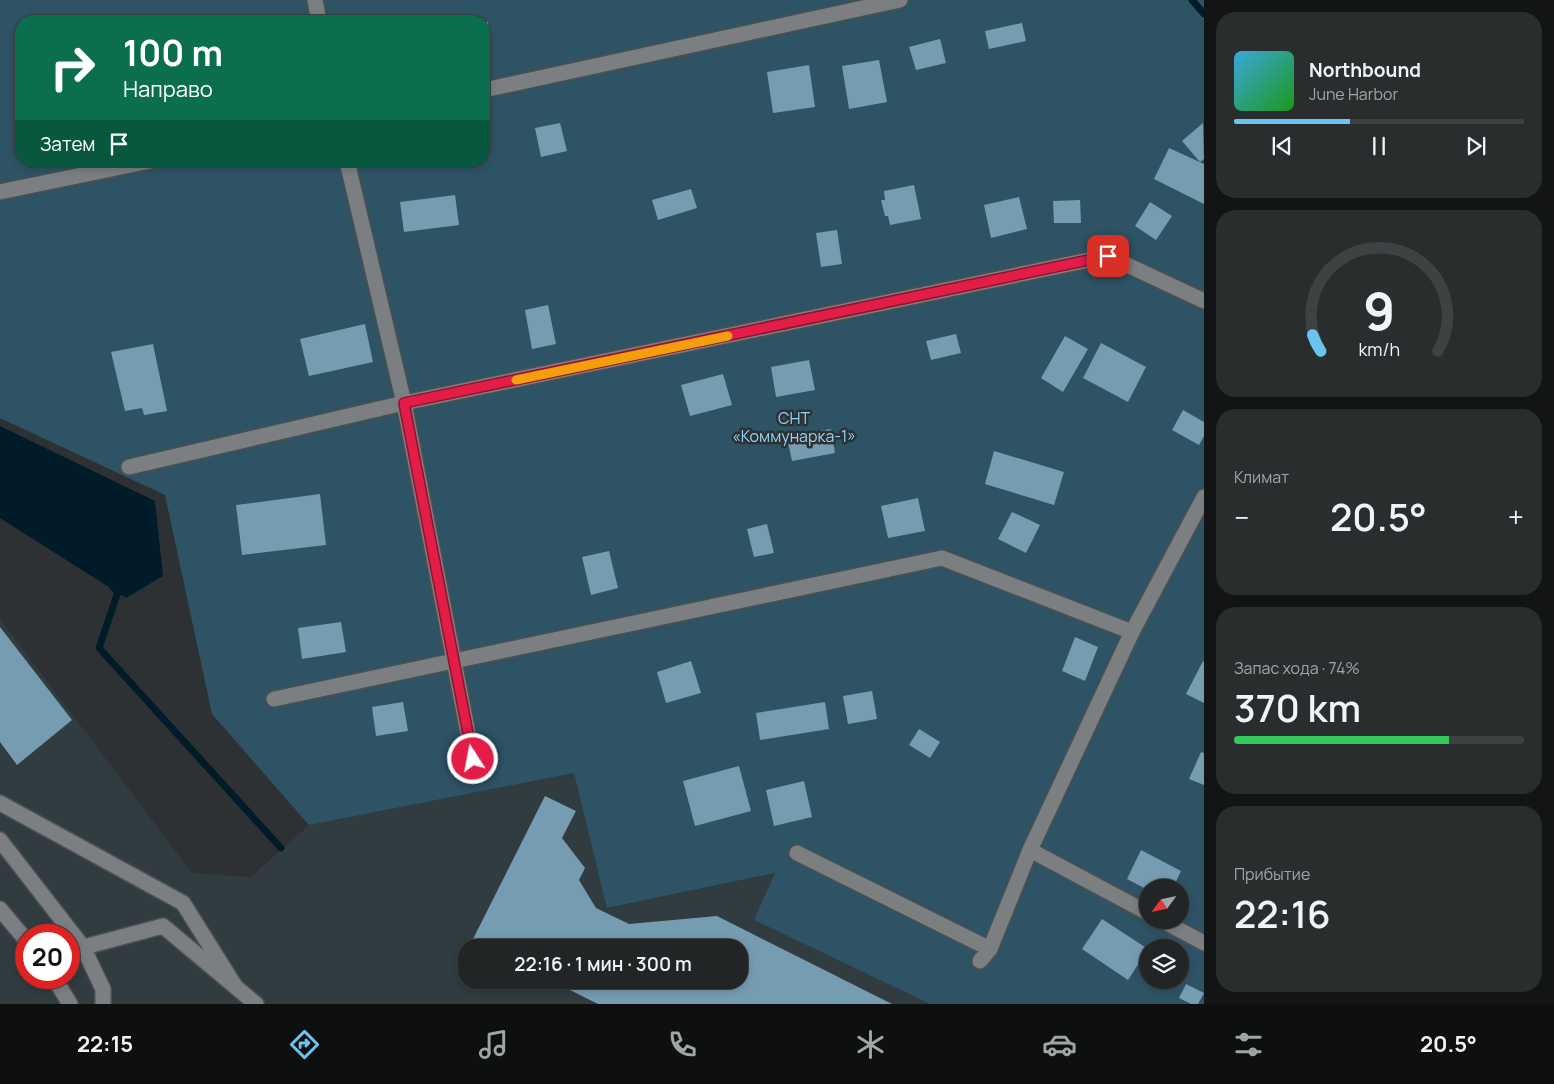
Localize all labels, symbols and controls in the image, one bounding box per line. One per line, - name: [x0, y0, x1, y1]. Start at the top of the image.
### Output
- text: 100 m: [123, 29, 223, 77]
- icon: right: [40, 35, 105, 100]
- text: Northbound: [1309, 57, 1421, 83]
- text: Направо: [123, 74, 213, 104]
- text: June Harbor: [1309, 83, 1398, 105]
- icon: arrive: [105, 130, 133, 158]
- text: Затем: [40, 131, 95, 157]
- icon: previous: [1268, 132, 1296, 160]
- icon: pause: [1365, 132, 1393, 160]
- icon: next: [1462, 132, 1490, 160]
- pin: [1087, 235, 1129, 277]
- icon: arrive: [1094, 242, 1122, 270]
- text: 9: [1363, 275, 1395, 346]
- text: km/h: [1358, 337, 1400, 361]
- park label: СНТ «Коммунарка-1»: [732, 407, 856, 447]
- text: Климат: [1234, 466, 1289, 488]
- text: 20.5°: [1330, 490, 1427, 542]
- text: −: [1234, 498, 1249, 536]
- text: +: [1508, 498, 1524, 536]
- text: Запас хода · 74%: [1234, 657, 1360, 679]
- text: 370 km: [1234, 681, 1361, 733]
- position arrow: [446, 732, 498, 784]
- text: Прибытие: [1234, 863, 1310, 885]
- north arrow: [1139, 879, 1189, 929]
- map controls: [1139, 879, 1189, 989]
- text: 22:16: [1234, 887, 1331, 939]
- speed limit sign: 20: [15, 924, 80, 989]
- button: layers: [1139, 939, 1189, 989]
- text: 22:16 · 1 мин · 300 m: [514, 951, 692, 977]
- icon: directions: [287, 1027, 322, 1062]
- icon: music: [476, 1027, 511, 1062]
- icon: phone: [665, 1027, 700, 1062]
- icon: climate: [853, 1027, 888, 1062]
- icon: car: [1042, 1027, 1077, 1062]
- icon: filters: [1231, 1027, 1266, 1062]
- text: 22:15: [77, 1029, 133, 1059]
- text: 20.5°: [1420, 1029, 1477, 1059]

